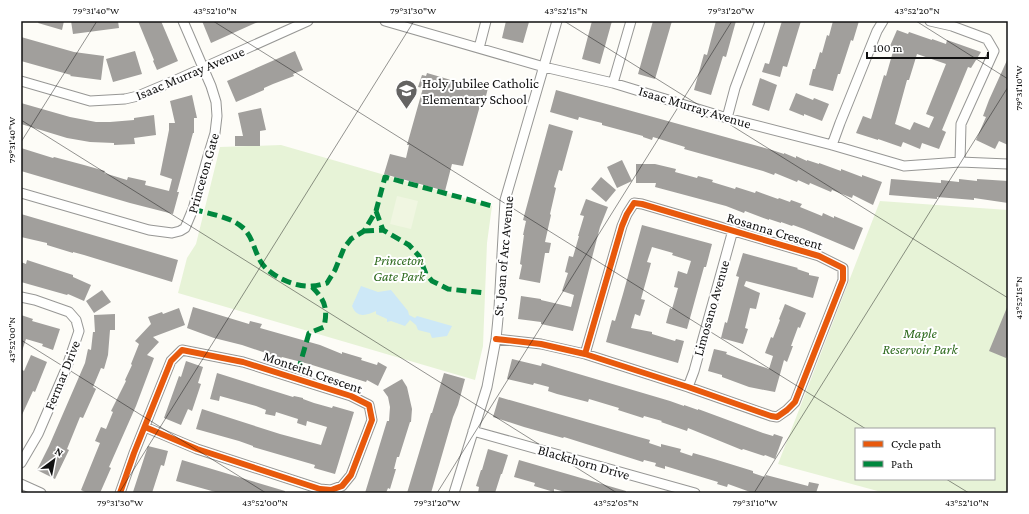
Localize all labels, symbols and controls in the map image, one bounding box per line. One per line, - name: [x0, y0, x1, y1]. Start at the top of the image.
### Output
- text: 79°31'40"W: [73, 5, 120, 16]
- text: 43°52'10"N: [193, 5, 237, 16]
- text: 79°31'30"W: [390, 5, 437, 16]
- text: 43°52'15"N: [544, 5, 588, 16]
- text: 79°31'20"W: [708, 5, 755, 16]
- text: 43°52'20"N: [894, 5, 940, 16]
- scale bar: [867, 34, 988, 60]
- text: 100 m: [873, 41, 903, 55]
- street label: Isaac Murray Avenue: [133, 43, 247, 103]
- text: 79°31'10"W: [1013, 65, 1024, 111]
- place label: Holy Jubilee Catholic Elementary School: [422, 75, 539, 107]
- school or university icon: Holy Jubilee Catholic Elementary School: [394, 78, 420, 111]
- street label: Isaac Murray Avenue: [637, 82, 753, 132]
- text: 79°31'40"W: [6, 116, 17, 163]
- street label: Princeton Gate: [184, 131, 222, 215]
- street label: St. Joan of Arc Avenue: [490, 195, 516, 317]
- street label: Rosanna Crescent: [725, 209, 825, 253]
- park label: Princeton Gate Park: [373, 252, 426, 284]
- street label: Limosano Avenue: [690, 258, 732, 358]
- text: 43°52'15"N: [1013, 276, 1024, 320]
- text: 43°52'00"N: [6, 317, 17, 363]
- park label: Maple Reservoir Park: [882, 325, 958, 357]
- street label: Fermar Drive: [41, 338, 83, 412]
- street label: Monteith Crescent: [261, 348, 365, 397]
- legend: [855, 428, 995, 480]
- text: Cycle path: [891, 437, 942, 451]
- north arrow: [34, 440, 74, 480]
- street label: Blackthorn Drive: [536, 441, 632, 483]
- text: N: [53, 444, 66, 459]
- text: Path: [891, 457, 913, 471]
- text: 79°31'30"W: [97, 497, 144, 508]
- text: 43°52'00"N: [242, 497, 288, 508]
- text: 79°31'20"W: [414, 497, 461, 508]
- text: 43°52'05"N: [593, 497, 639, 508]
- text: 79°31'10"W: [732, 497, 778, 508]
- text: 43°52'10"N: [945, 497, 989, 508]

